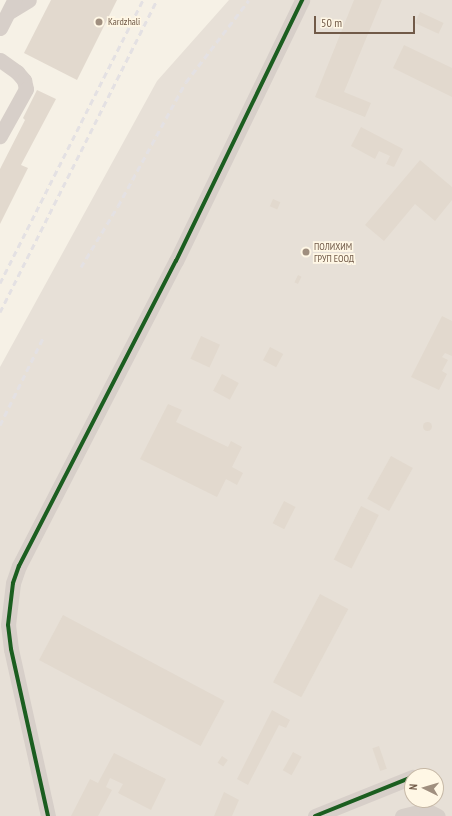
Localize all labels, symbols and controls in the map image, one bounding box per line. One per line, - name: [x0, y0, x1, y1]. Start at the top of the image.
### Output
- scale bar: [316, 8, 417, 34]
- text: 50 m: [321, 15, 342, 30]
- marker: Kardzhali: [93, 16, 105, 28]
- place label: Kardzhali: [108, 16, 140, 28]
- place label: ПОЛИХИМ ГРУП ЕООД: [314, 240, 354, 264]
- marker: ПОЛИХИМ ГРУП ЕООД: [301, 247, 311, 257]
- north arrow: [404, 768, 444, 808]
- text: N: [406, 783, 420, 791]

